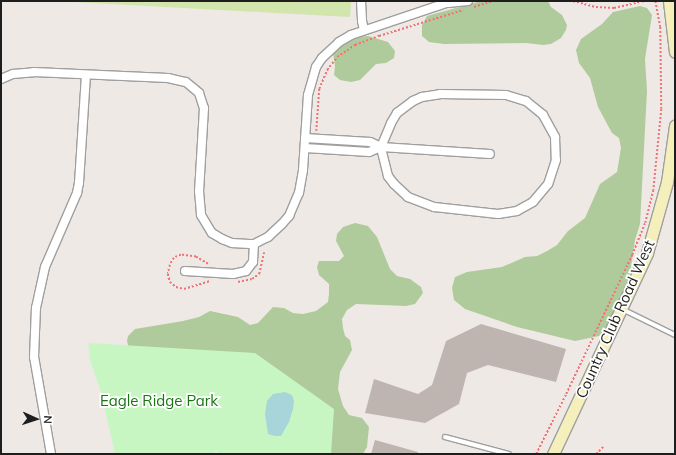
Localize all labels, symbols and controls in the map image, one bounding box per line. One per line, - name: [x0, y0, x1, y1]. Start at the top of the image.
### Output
- street label: Country Club Road West: [572, 237, 658, 401]
- park label: Eagle Ridge Park: [100, 392, 218, 410]
- north arrow: [16, 399, 56, 439]
- text: N: [41, 415, 55, 424]

